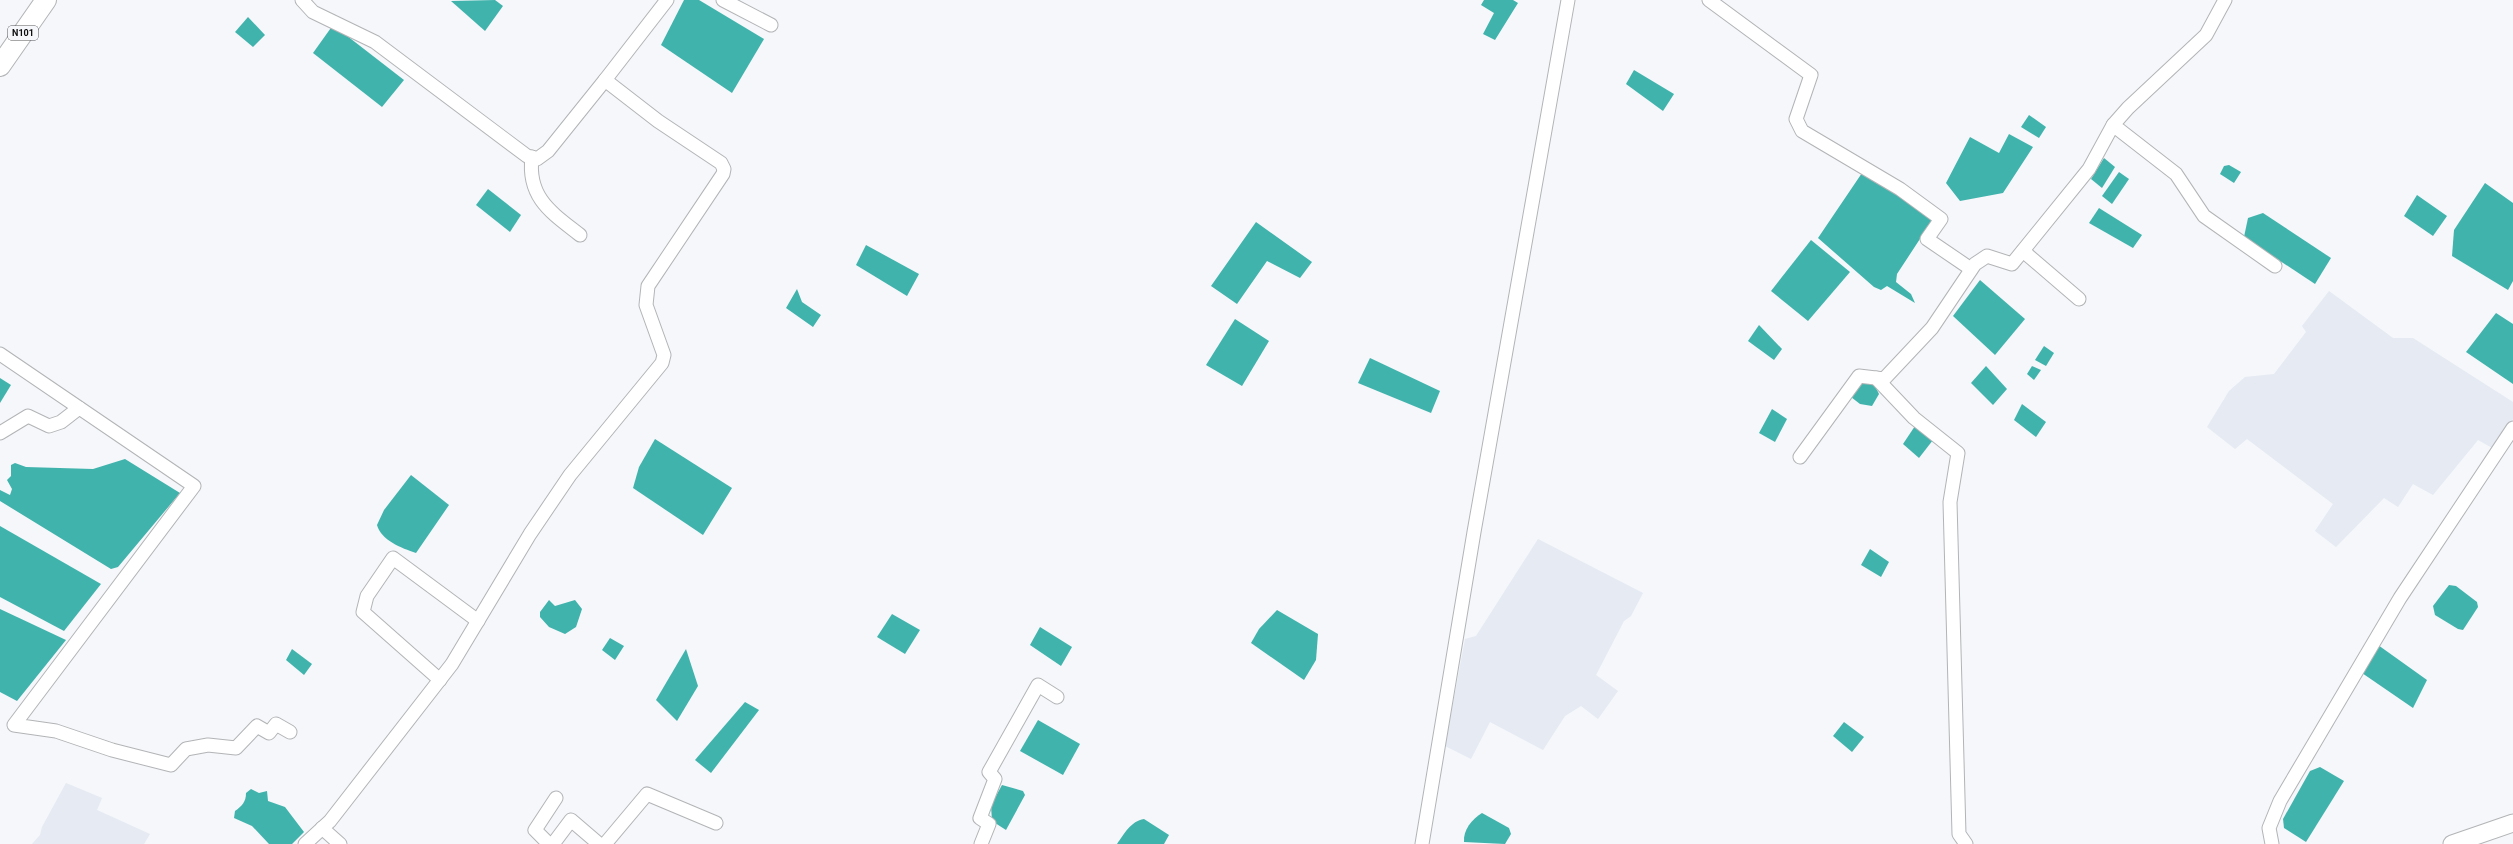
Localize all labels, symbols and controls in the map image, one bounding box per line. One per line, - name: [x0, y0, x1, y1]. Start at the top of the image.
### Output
- road number: N101: [8, 26, 38, 40]

